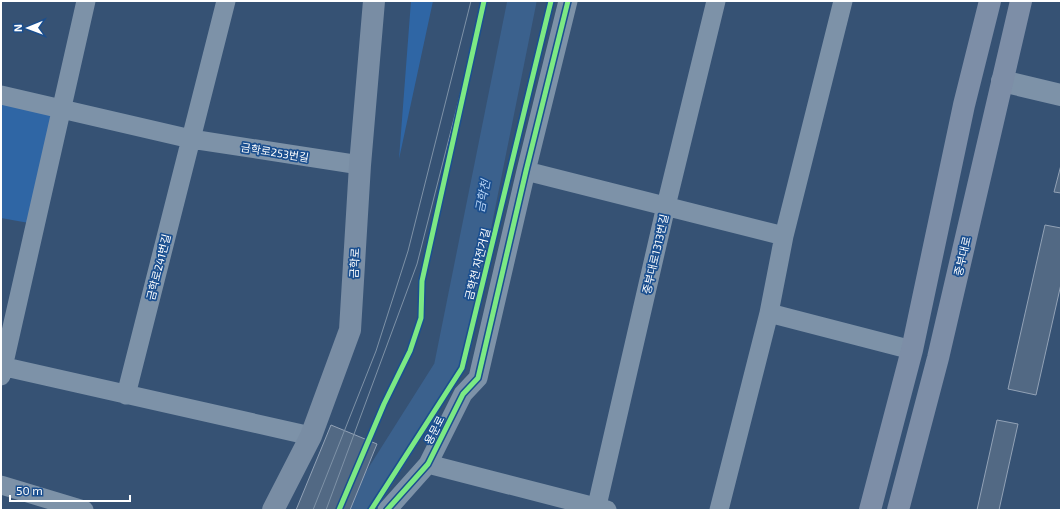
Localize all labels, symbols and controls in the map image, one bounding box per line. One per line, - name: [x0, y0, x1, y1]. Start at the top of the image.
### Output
- north arrow: [8, 8, 48, 48]
- text: N: [11, 24, 24, 32]
- street label: 금학로253번길: [240, 140, 310, 164]
- water label: 금학천: [472, 176, 492, 214]
- street label: 중부대로1313번길: [639, 213, 671, 295]
- street label: 금학천 자전거길: [462, 227, 492, 301]
- street label: 금학로241번길: [143, 232, 173, 302]
- street label: 중부대로: [951, 235, 973, 277]
- street label: 금학로: [347, 247, 361, 279]
- street label: 용문로: [421, 414, 447, 446]
- scale bar: [10, 477, 130, 503]
- text: 50 m: [16, 483, 43, 497]

